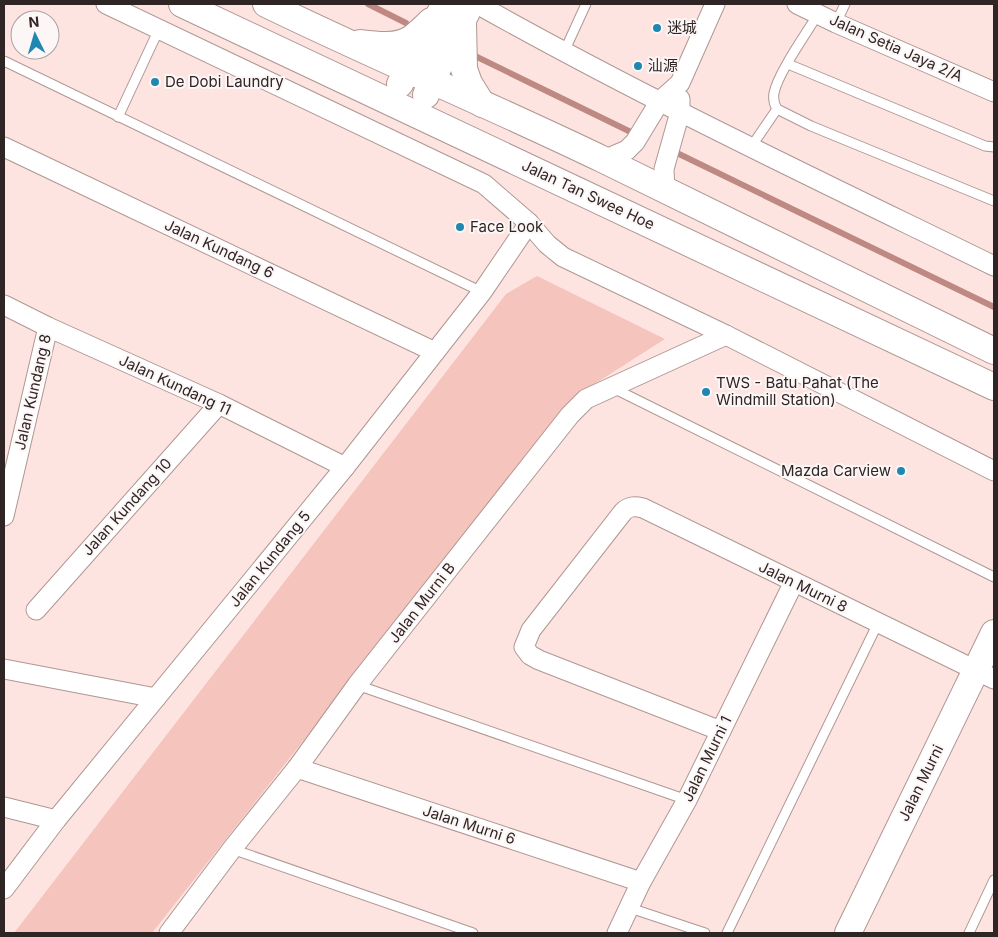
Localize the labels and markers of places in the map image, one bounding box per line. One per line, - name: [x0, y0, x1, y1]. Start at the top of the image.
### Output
- place label: 迷城: [667, 18, 697, 37]
- marker: 迷城: [651, 22, 663, 34]
- place label: 汕源: [648, 56, 678, 75]
- marker: 汕源: [632, 60, 644, 72]
- place label: De Dobi Laundry: [165, 72, 284, 91]
- marker: De Dobi Laundry: [149, 76, 161, 88]
- place label: Face Look: [470, 217, 544, 236]
- marker: Face Look: [454, 221, 466, 233]
- place label: TWS - Batu Pahat (The Windmill Station): [716, 373, 879, 409]
- marker: TWS - Batu Pahat (The Windmill Station): [700, 386, 712, 398]
- place label: Mazda Carview: [781, 461, 891, 480]
- marker: Mazda Carview: [895, 465, 907, 477]

